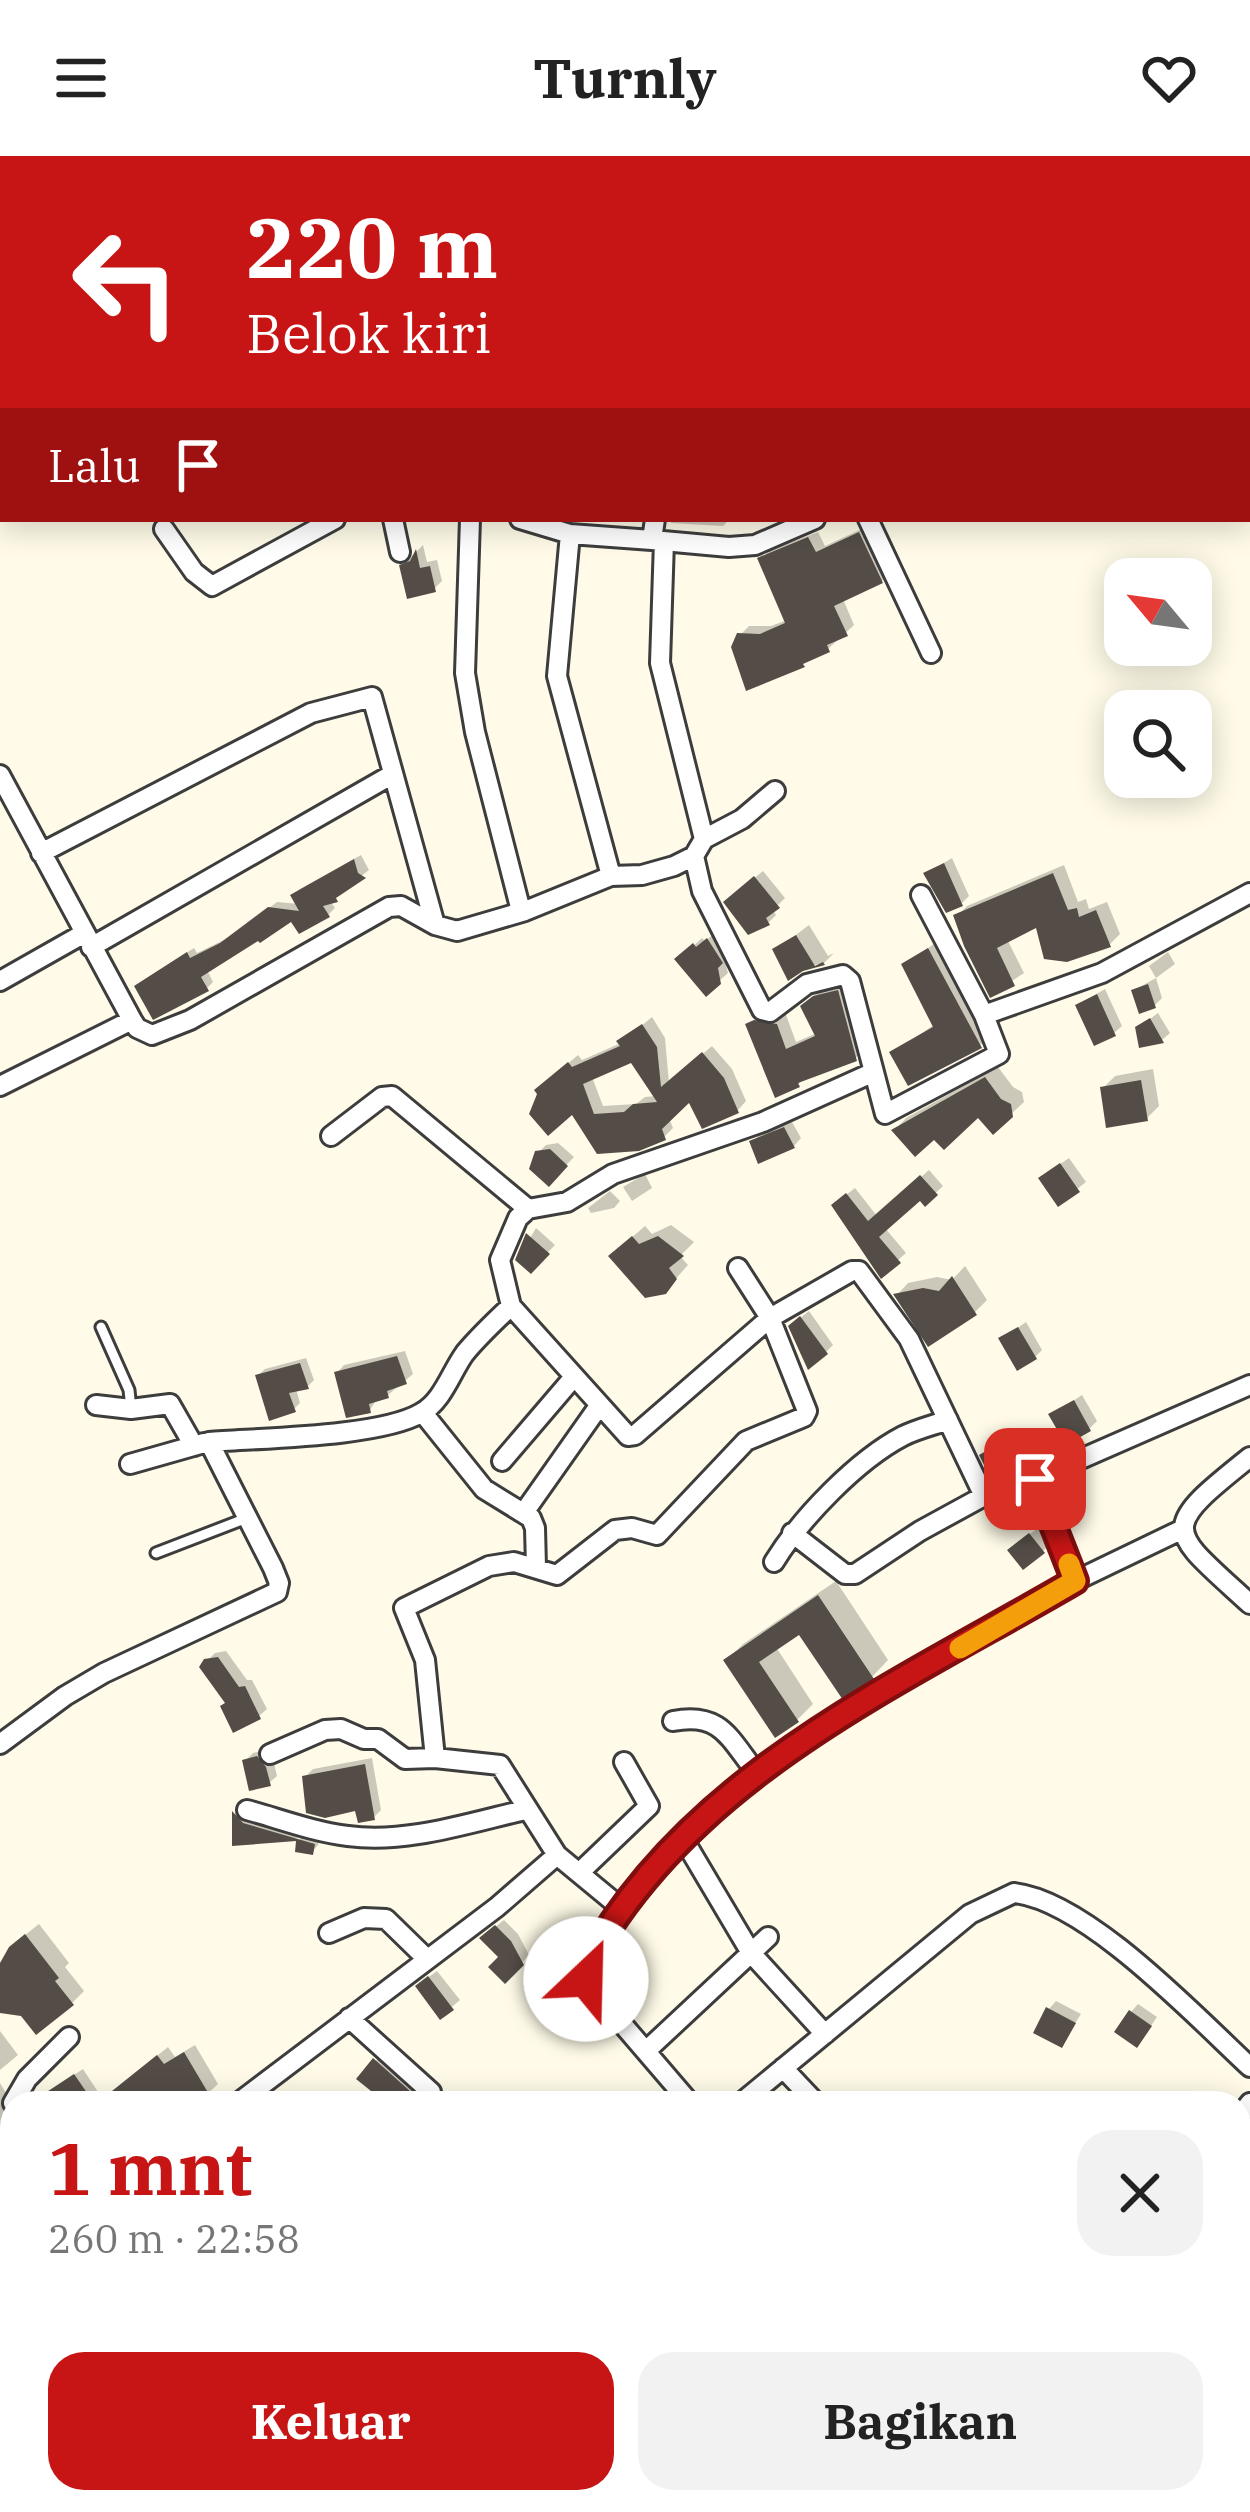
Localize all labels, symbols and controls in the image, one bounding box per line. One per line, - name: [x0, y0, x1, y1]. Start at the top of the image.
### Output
- text: Turnly: [533, 43, 717, 113]
- icon: menu: [48, 45, 114, 111]
- icon: heart: [1136, 45, 1202, 111]
- text: 220 m: [246, 192, 498, 301]
- icon: left: [48, 204, 204, 360]
- text: Belok kiri: [246, 298, 491, 368]
- icon: arrive: [165, 432, 231, 498]
- text: Lalu: [48, 436, 141, 494]
- north arrow: [1104, 558, 1212, 666]
- map controls: [1104, 558, 1212, 798]
- button: search: [1104, 690, 1212, 798]
- pin: [984, 1428, 1086, 1530]
- icon: arrive: [1002, 1446, 1068, 1512]
- position arrow: [523, 1916, 649, 2042]
- text: 1 mnt: [48, 2121, 252, 2215]
- button: close: [1077, 2130, 1203, 2256]
- text: 260 m · 22:58: [48, 2213, 300, 2264]
- button: Keluar: [48, 2352, 614, 2490]
- button: Bagikan: [638, 2352, 1203, 2490]

